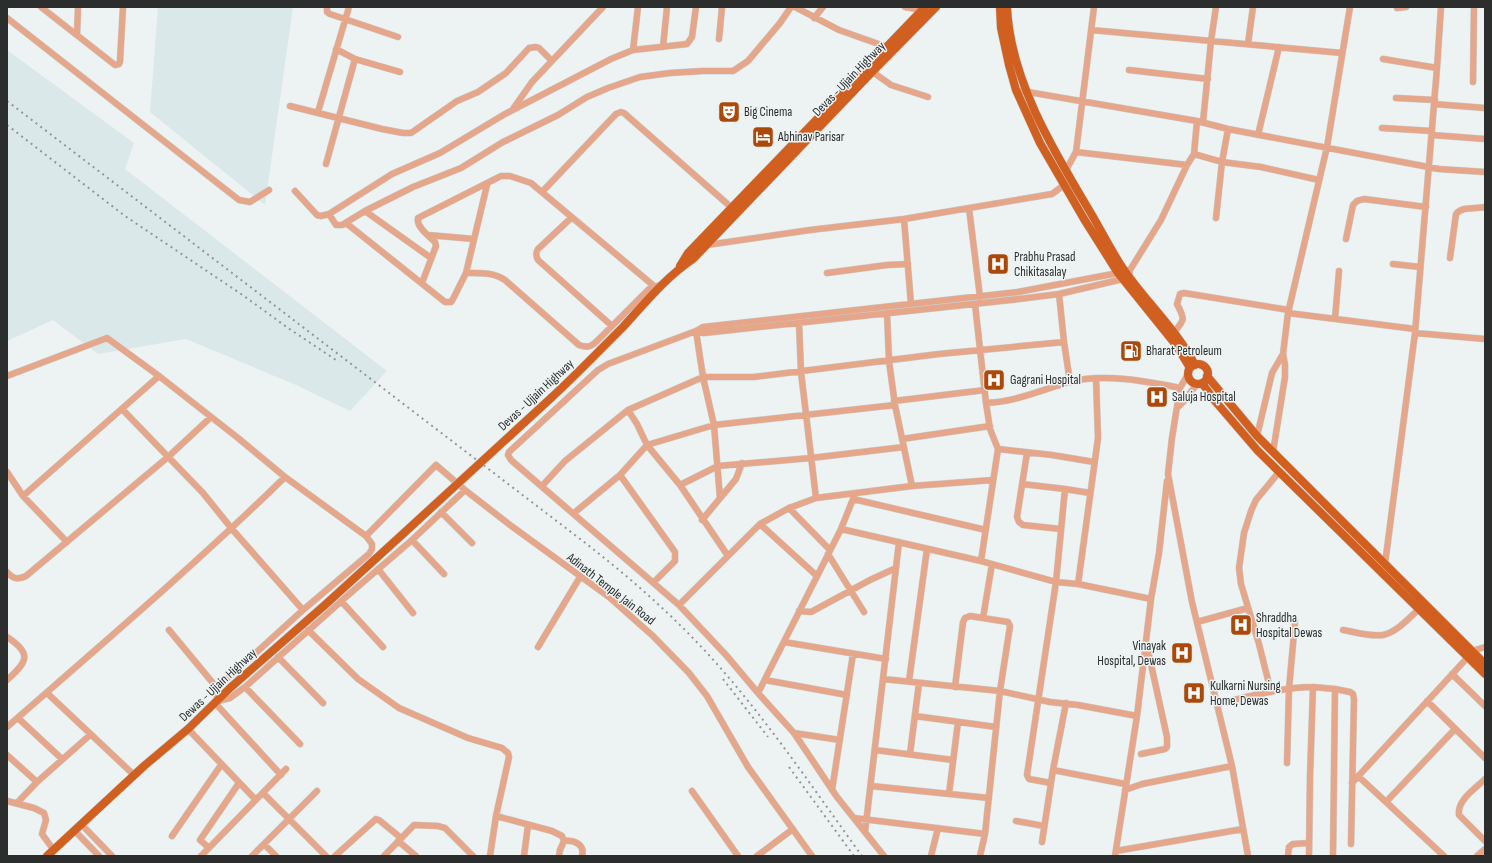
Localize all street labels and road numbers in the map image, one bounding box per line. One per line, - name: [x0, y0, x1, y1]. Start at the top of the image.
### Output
- street label: Devas - Ujjain Highway: [809, 38, 889, 120]
- street label: Devas - Ujjain Highway: [495, 356, 577, 434]
- street label: Adinath Temple Jain Road: [563, 549, 658, 629]
- street label: Dewas - Ujjain Highway: [176, 645, 260, 725]

